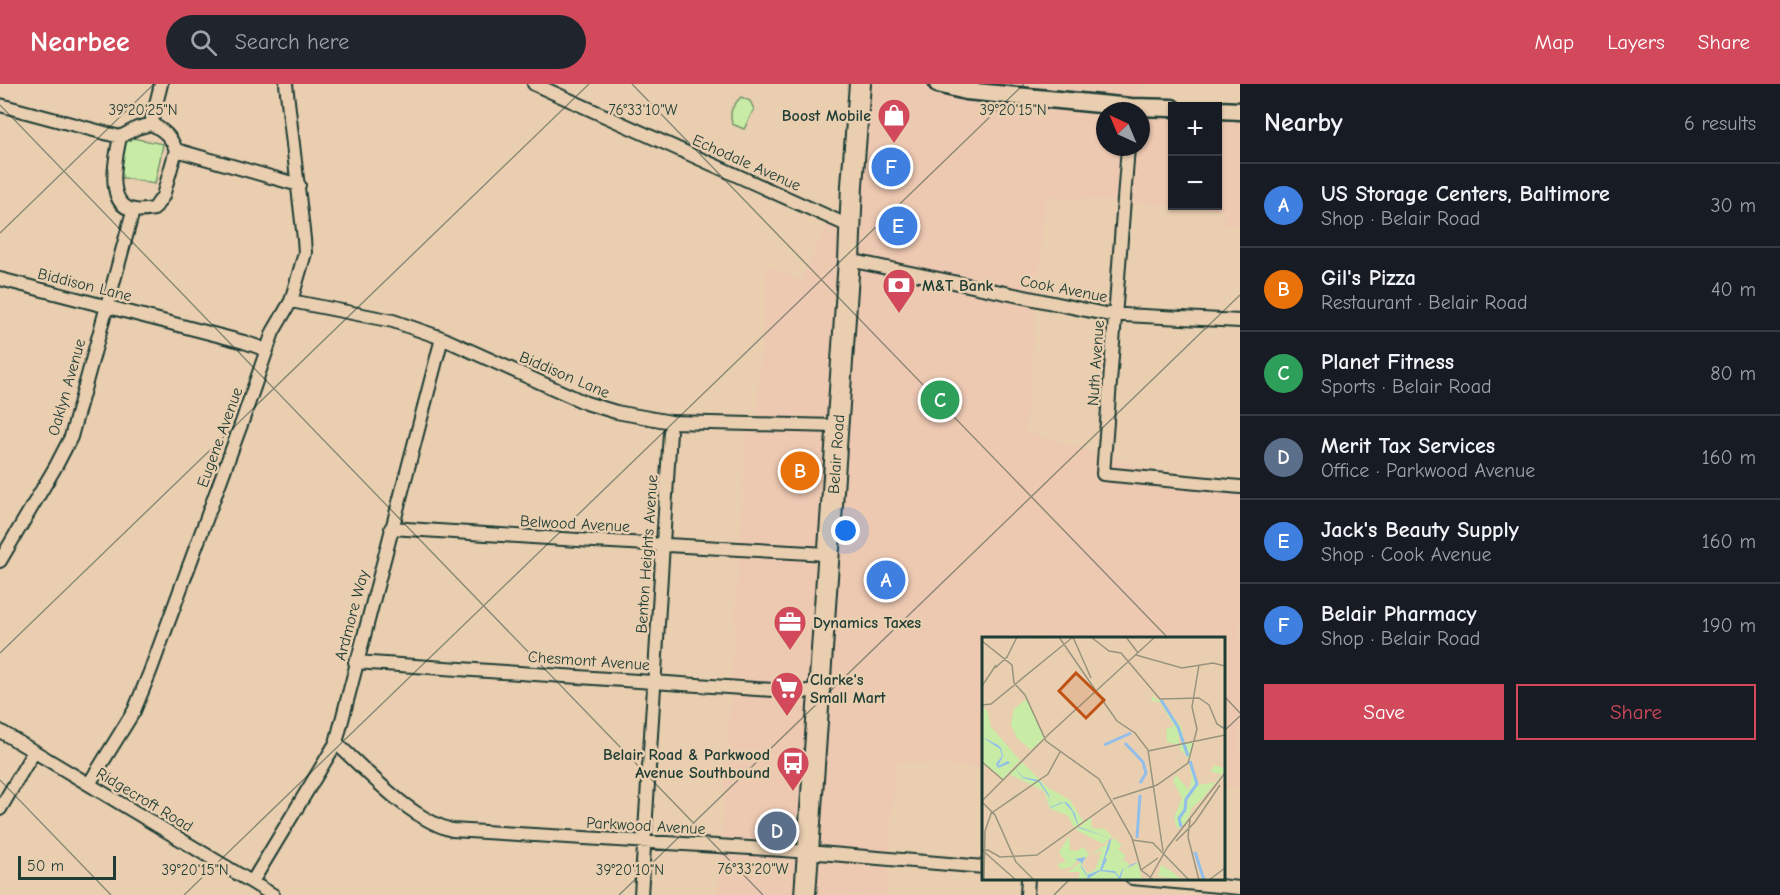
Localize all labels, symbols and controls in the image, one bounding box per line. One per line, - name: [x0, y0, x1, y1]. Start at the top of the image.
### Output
- search box: [166, 15, 586, 69]
- text: Nearbee: [30, 26, 130, 58]
- icon: search: [187, 26, 220, 59]
- text: Search here: [235, 29, 349, 55]
- text: Map: [1535, 30, 1574, 54]
- text: Layers: [1607, 30, 1665, 54]
- text: Share: [1698, 30, 1750, 54]
- shop icon: Boost Mobile: [876, 97, 912, 144]
- text: 39°20'25"N: [108, 101, 178, 119]
- text: 76°33'10"W: [608, 101, 678, 119]
- text: 39°20'15"N: [979, 101, 1047, 119]
- north arrow: [1096, 102, 1150, 156]
- map controls: [1168, 102, 1222, 210]
- button: +: [1168, 102, 1222, 156]
- place label: Boost Mobile: [782, 107, 871, 125]
- text: Nearby: [1264, 108, 1343, 138]
- text: 6 results: [1684, 112, 1756, 135]
- street label: Echodale Avenue: [690, 131, 804, 195]
- pin: F: [872, 144, 910, 190]
- button: −: [1168, 156, 1222, 210]
- text: US Storage Centers, Baltimore: [1321, 181, 1610, 207]
- text: A: [1278, 194, 1289, 217]
- text: 30 m: [1710, 194, 1756, 217]
- pin: E: [878, 204, 918, 248]
- text: Shop · Belair Road: [1321, 207, 1480, 230]
- street label: Biddison Lane: [36, 265, 134, 305]
- text: Gil's Pizza: [1321, 265, 1416, 291]
- bank icon: M&T Bank: [881, 267, 917, 314]
- street label: Cook Avenue: [1019, 272, 1109, 306]
- place label: M&T Bank: [922, 277, 994, 295]
- text: B: [1277, 278, 1290, 301]
- text: 40 m: [1711, 278, 1756, 301]
- text: Restaurant · Belair Road: [1321, 291, 1528, 314]
- street label: Nuth Avenue: [1084, 320, 1108, 407]
- street label: Oaklyn Avenue: [45, 337, 89, 438]
- street label: Biddison Lane: [517, 348, 612, 402]
- text: Planet Fitness: [1321, 349, 1454, 375]
- text: C: [1277, 362, 1290, 385]
- text: 80 m: [1710, 362, 1756, 385]
- text: Sports · Belair Road: [1321, 375, 1492, 398]
- pin: C: [920, 378, 960, 422]
- street label: Eugene Avenue: [193, 385, 246, 490]
- street label: Belair Road: [825, 414, 848, 494]
- text: Merit Tax Services: [1321, 433, 1495, 459]
- text: D: [1277, 446, 1290, 469]
- text: 160 m: [1702, 446, 1756, 469]
- pin: B: [780, 448, 820, 494]
- text: Office · Parkwood Avenue: [1321, 459, 1535, 482]
- street label: Benton Heights Avenue: [632, 474, 662, 634]
- street label: Belwood Avenue: [519, 512, 630, 536]
- your location: [831, 516, 860, 545]
- text: Jack's Beauty Supply: [1321, 517, 1519, 543]
- text: E: [1278, 530, 1289, 553]
- text: 160 m: [1702, 530, 1756, 553]
- text: Shop · Cook Avenue: [1321, 543, 1492, 566]
- pin: A: [866, 558, 906, 602]
- street label: Ardmore Way: [331, 567, 373, 662]
- text: Belair Pharmacy: [1321, 601, 1477, 627]
- office icon: Dynamics Taxes: [772, 604, 808, 651]
- place label: Dynamics Taxes: [813, 614, 921, 632]
- text: F: [1278, 614, 1289, 637]
- text: 190 m: [1702, 614, 1756, 637]
- text: Shop · Belair Road: [1321, 627, 1480, 650]
- inset map: [982, 637, 1225, 880]
- street label: Chesmont Avenue: [527, 648, 651, 674]
- supermarket icon: Clarke's Small Mart: [769, 670, 805, 717]
- place label: Clarke's Small Mart: [810, 671, 886, 707]
- button: Save: [1264, 684, 1504, 740]
- button: Share: [1516, 684, 1756, 740]
- bus stop icon: Belair Road & Parkwood Avenue Southbound: [775, 745, 811, 792]
- place label: Belair Road & Parkwood Avenue Southbound: [603, 746, 770, 782]
- street label: Ridgecroft Road: [93, 764, 196, 836]
- pin: D: [758, 808, 796, 854]
- street label: Parkwood Avenue: [586, 814, 706, 838]
- scale bar: [18, 853, 116, 880]
- text: 50 m: [27, 857, 64, 875]
- text: 76°33'20"W: [717, 860, 789, 878]
- text: 39°20'15"N: [161, 861, 229, 879]
- text: 39°20'10"N: [596, 861, 664, 879]

